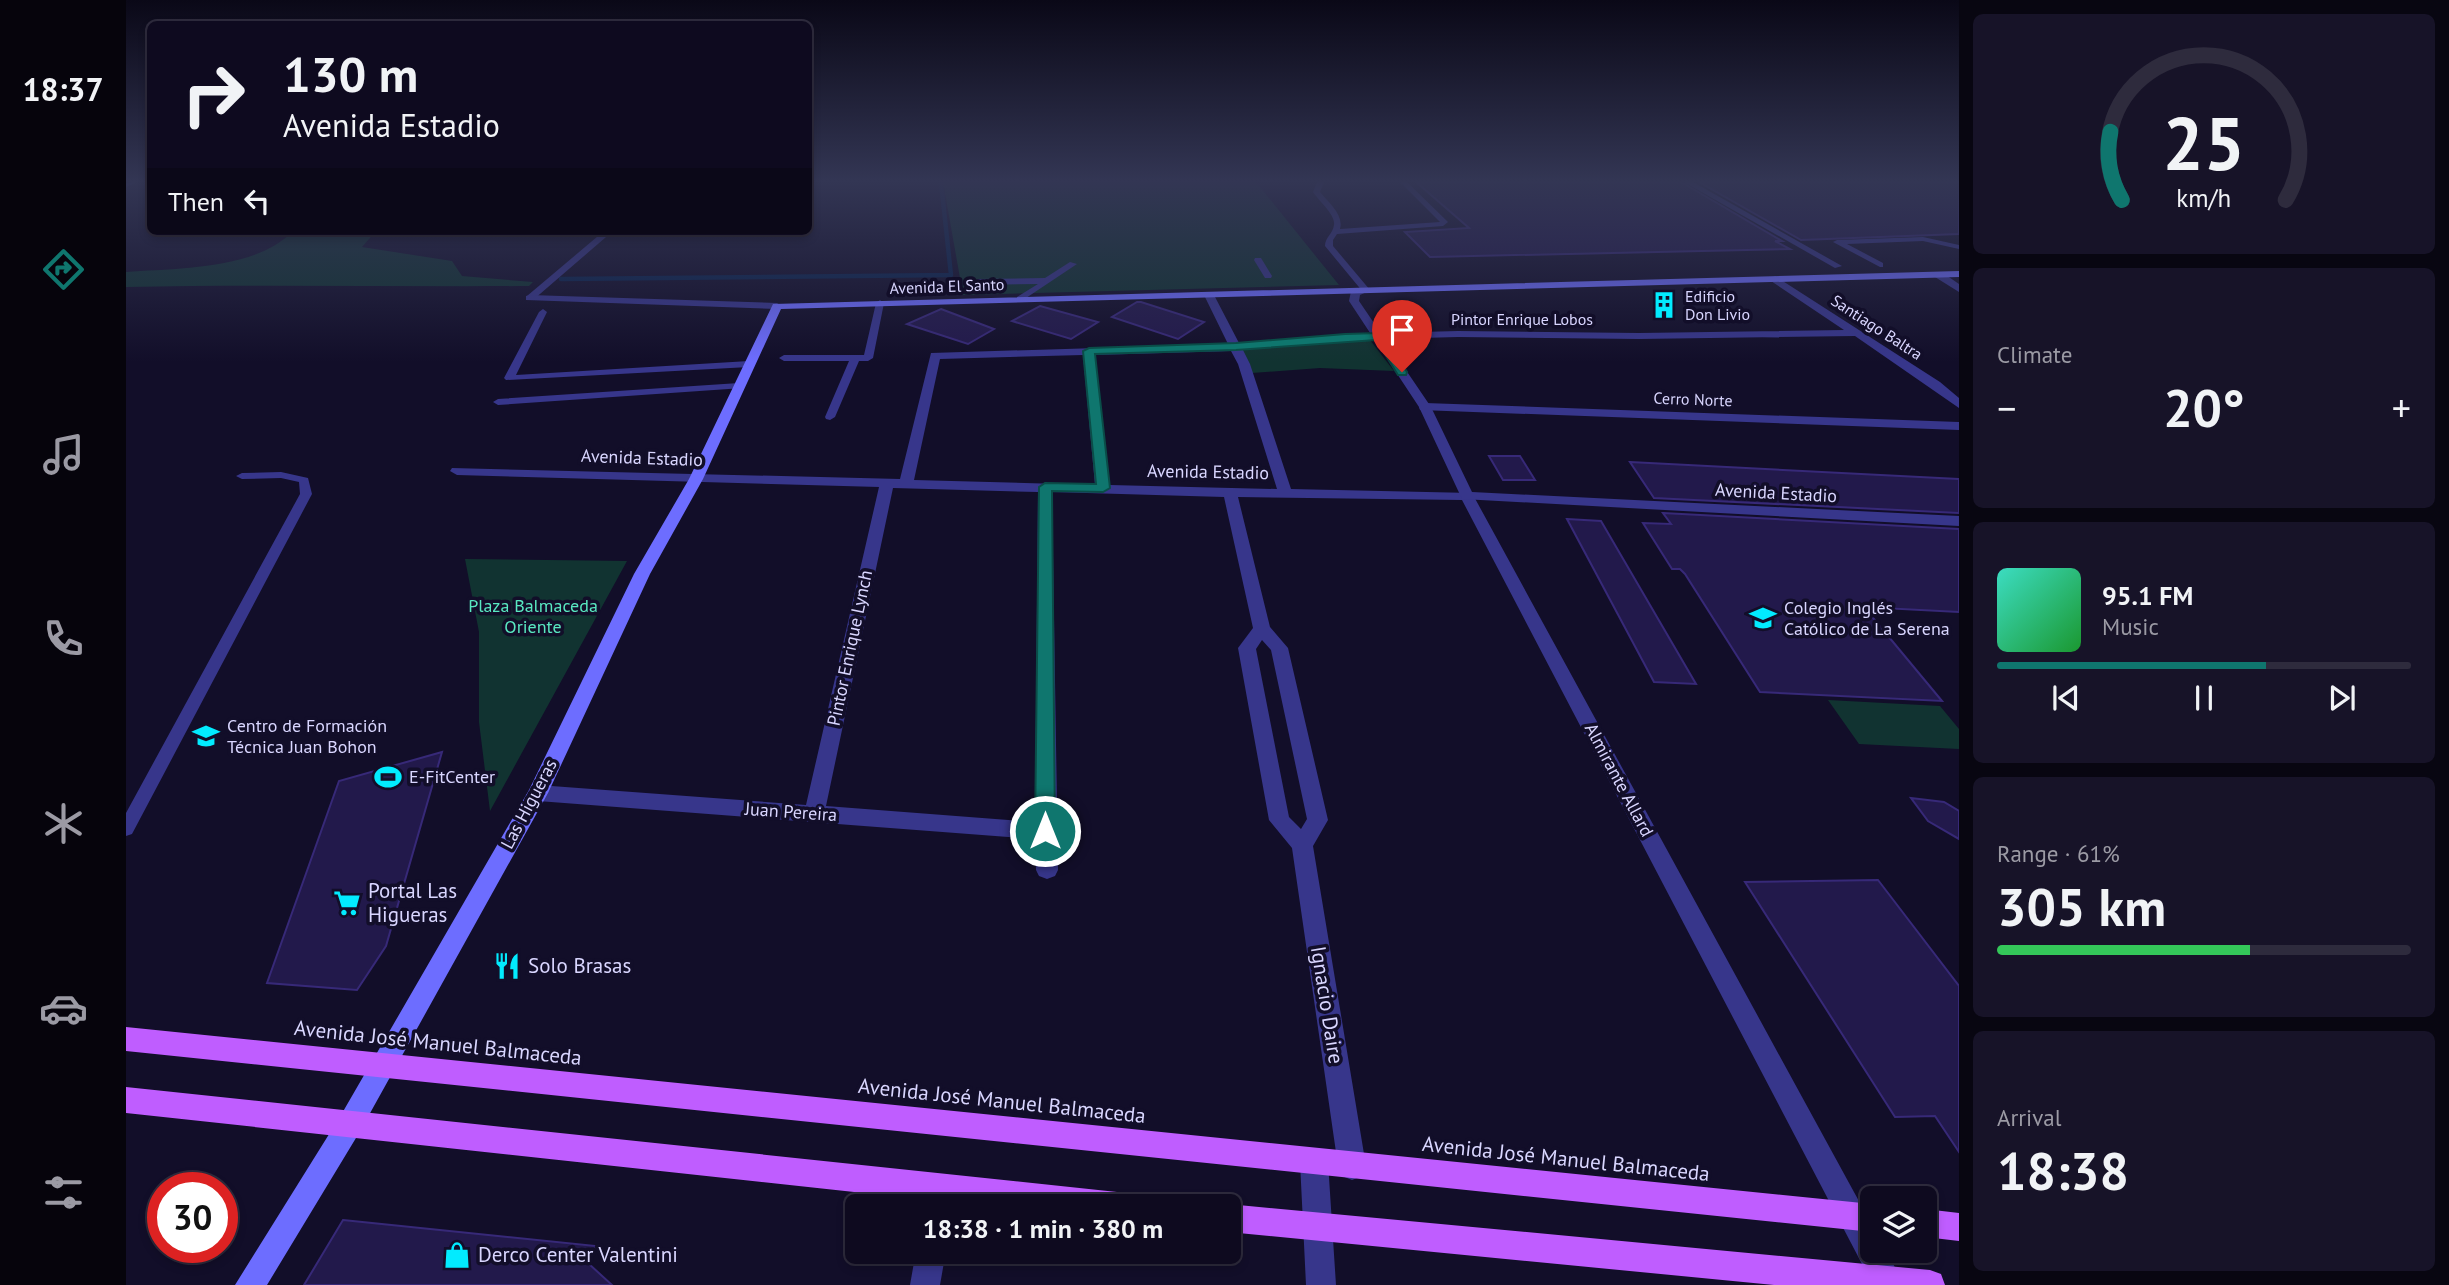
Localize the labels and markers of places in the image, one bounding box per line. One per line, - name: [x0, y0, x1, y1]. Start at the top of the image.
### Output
- place label: Edificio Don Livio: [1685, 286, 1750, 324]
- building icon: Edificio Don Livio: [1649, 290, 1679, 320]
- pin: [1372, 300, 1432, 372]
- place label: Colegio Inglés Católico de La Serena: [1784, 596, 1950, 640]
- school or university icon: Colegio Inglés Católico de La Serena: [1748, 603, 1778, 633]
- place label: Centro de Formación Técnica Juan Bohon: [227, 714, 387, 758]
- school or university icon: Centro de Formación Técnica Juan Bohon: [191, 721, 221, 751]
- sports icon: E-FitCenter: [373, 762, 403, 792]
- place label: E-FitCenter: [409, 765, 495, 788]
- place label: Portal Las Higueras: [368, 877, 457, 928]
- supermarket icon: Portal Las Higueras: [332, 888, 362, 918]
- restaurant icon: Solo Brasas: [492, 951, 522, 981]
- place label: Solo Brasas: [528, 952, 631, 979]
- shop icon: Derco Center Valentini: [442, 1240, 472, 1270]
- place label: Derco Center Valentini: [478, 1241, 678, 1268]

